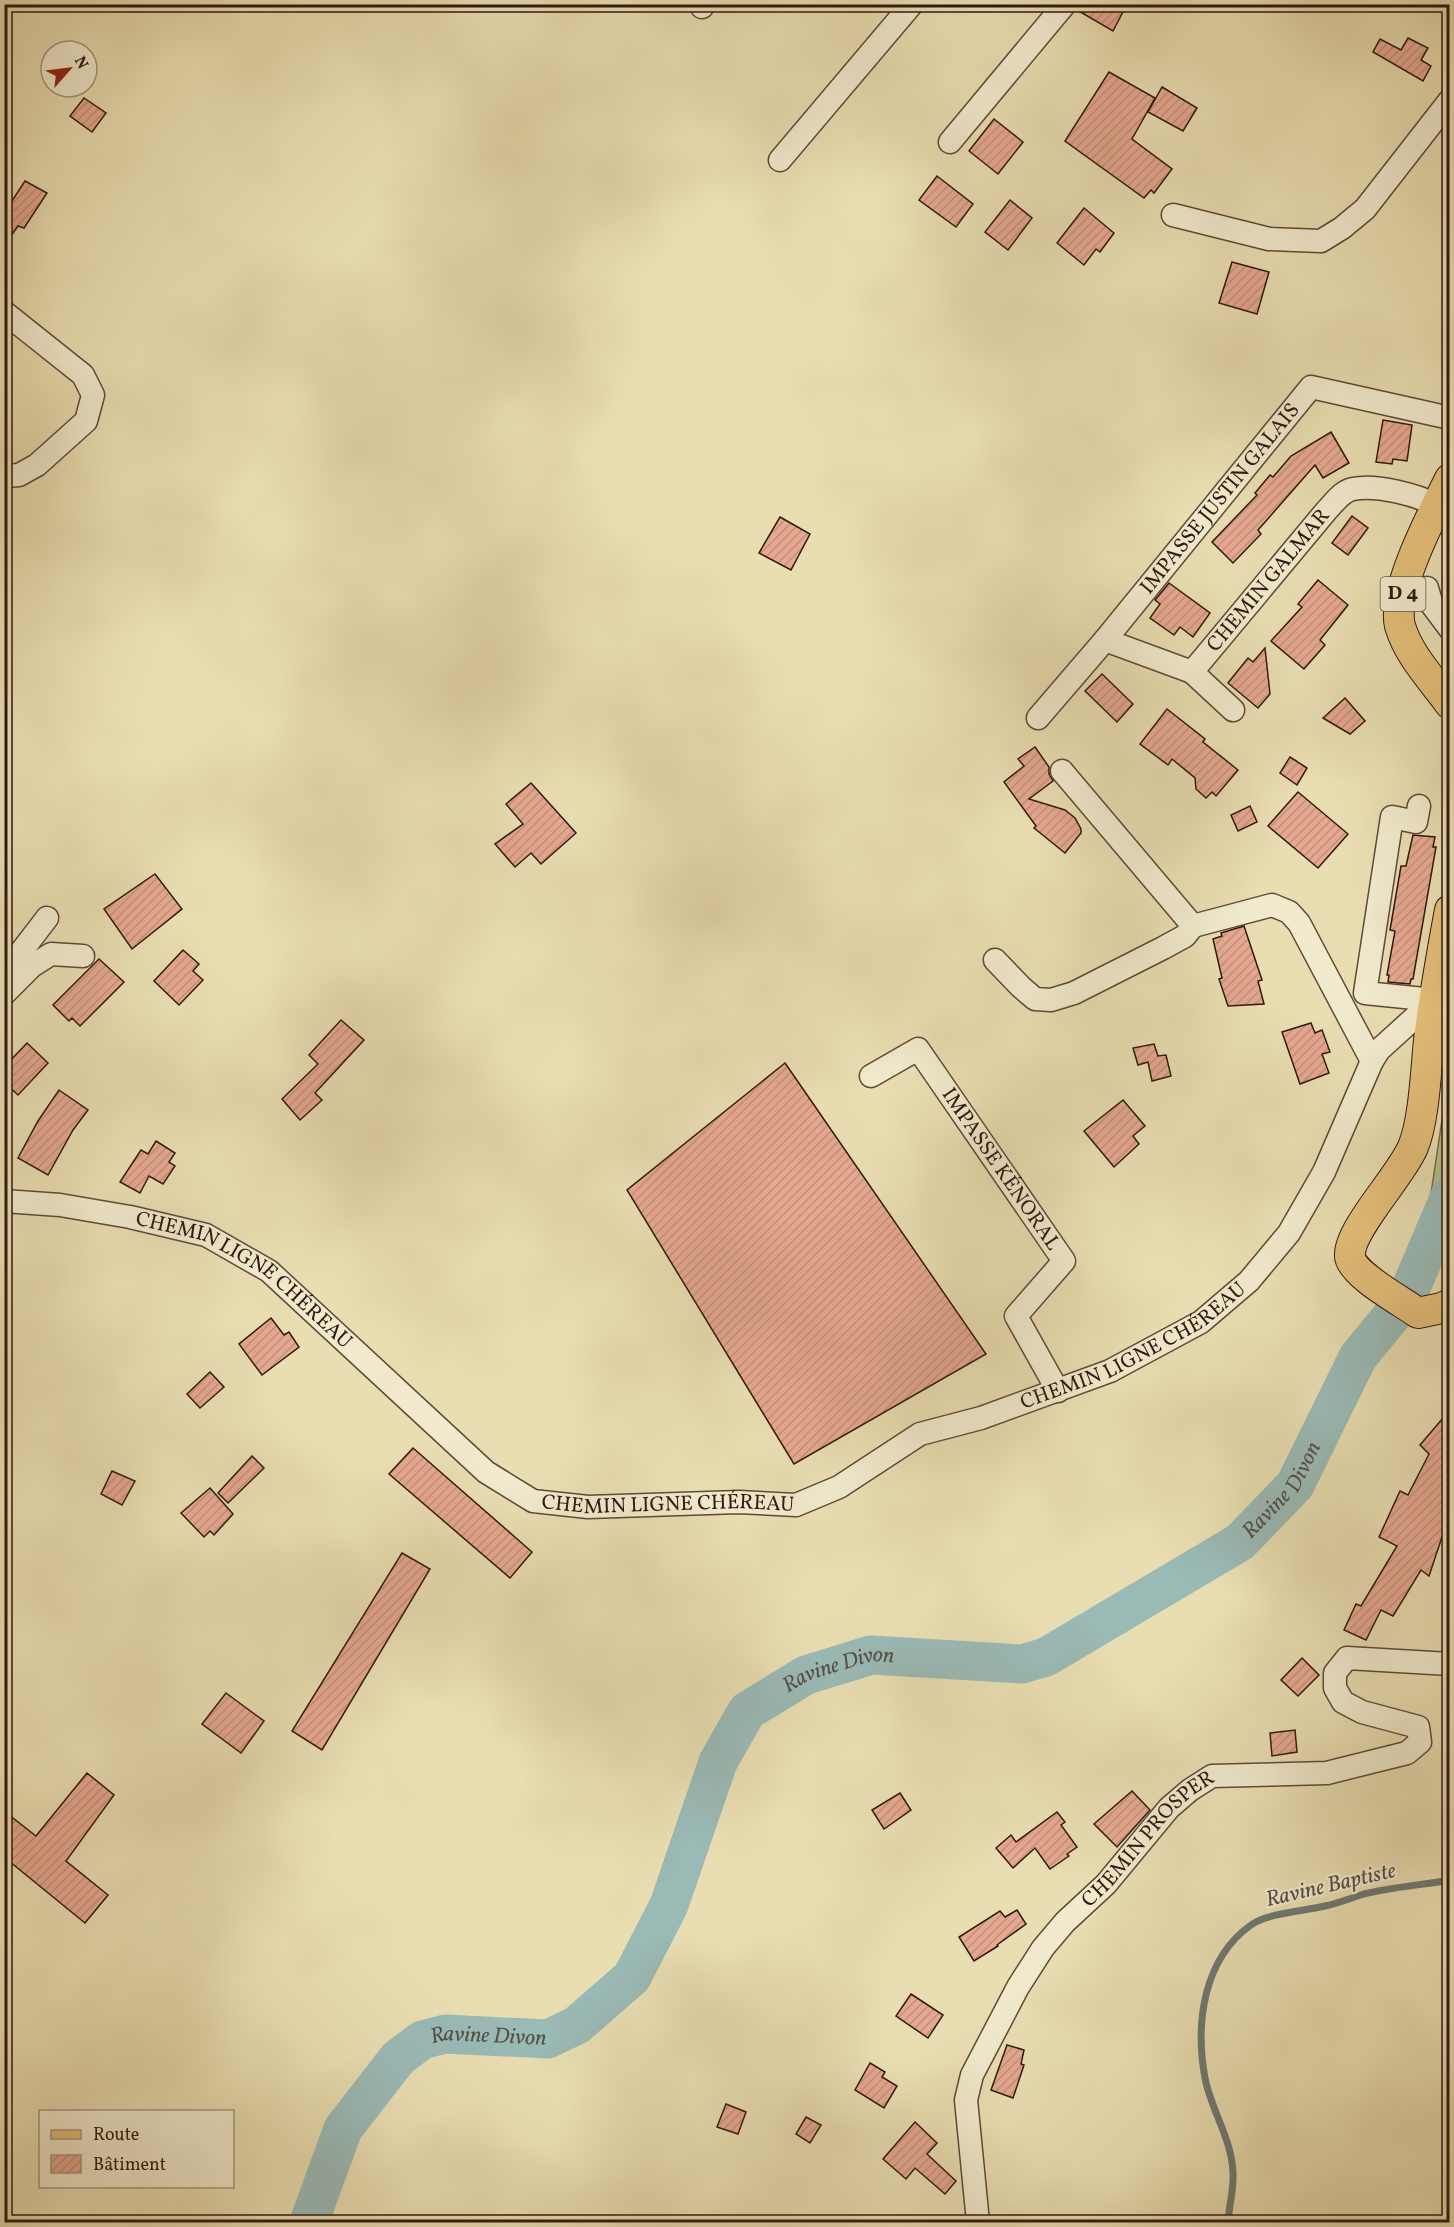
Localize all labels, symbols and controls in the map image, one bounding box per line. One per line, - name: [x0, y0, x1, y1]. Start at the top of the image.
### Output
- north arrow: [39, 39, 99, 99]
- text: N: [68, 53, 93, 74]
- street label: IMPASSE JUSTIN GALAIS: [1133, 397, 1307, 601]
- street label: CHEMIN GALMAR: [1200, 502, 1337, 658]
- road number: D 4: [1380, 577, 1426, 611]
- street label: IMPASSE KÉNORAL: [934, 1082, 1067, 1256]
- street label: CHEMIN LIGNE CHÉREAU: [133, 1204, 359, 1356]
- street label: CHEMIN LIGNE CHÉREAU: [1016, 1275, 1252, 1417]
- water label: Ravine Divon: [1235, 1437, 1329, 1546]
- street label: CHEMIN LIGNE CHÉREAU: [540, 1487, 795, 1522]
- water label: Ravine Divon: [777, 1640, 895, 1701]
- street label: CHEMIN PROSPER: [1075, 1763, 1220, 1914]
- water label: Ravine Baptiste: [1263, 1856, 1399, 1916]
- water label: Ravine Divon: [427, 2018, 547, 2054]
- legend: [39, 2110, 234, 2188]
- text: Route: [93, 2123, 139, 2148]
- text: Bâtiment: [93, 2153, 166, 2178]

